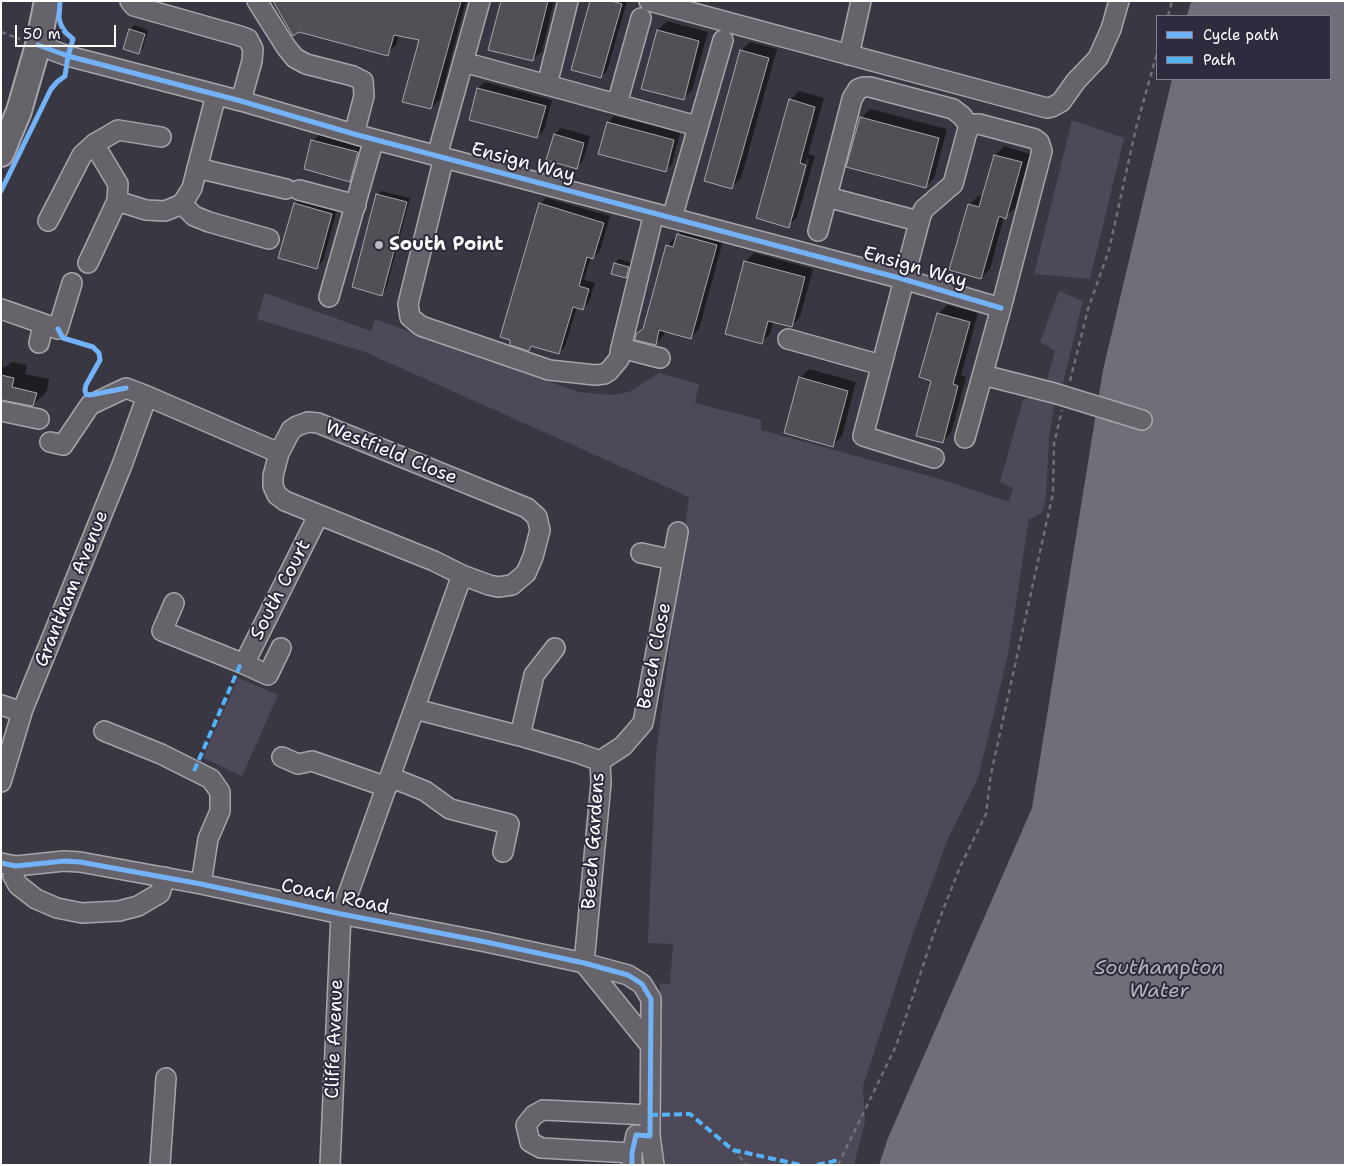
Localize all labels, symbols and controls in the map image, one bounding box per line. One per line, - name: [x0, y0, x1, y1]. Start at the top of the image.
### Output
- scale bar: [18, 15, 119, 47]
- legend: [1156, 15, 1331, 80]
- text: 50 m: [23, 24, 61, 44]
- text: Cycle path: [1203, 25, 1279, 45]
- text: Path: [1203, 50, 1236, 70]
- street label: Ensign Way: [469, 138, 577, 188]
- place label: South Point: [389, 234, 503, 256]
- marker: South Point: [373, 239, 385, 251]
- street label: Ensign Way: [861, 242, 969, 294]
- street label: Westfield Close: [322, 416, 460, 490]
- street label: Grantham Avenue: [30, 507, 114, 671]
- street label: South Court: [246, 536, 316, 644]
- street label: Beech Close: [634, 601, 676, 711]
- street label: Beech Gardens: [578, 772, 610, 910]
- street label: Coach Road: [279, 874, 391, 920]
- water label: Southampton Water: [1094, 957, 1224, 1004]
- street label: Cliffe Avenue: [322, 979, 348, 1099]

